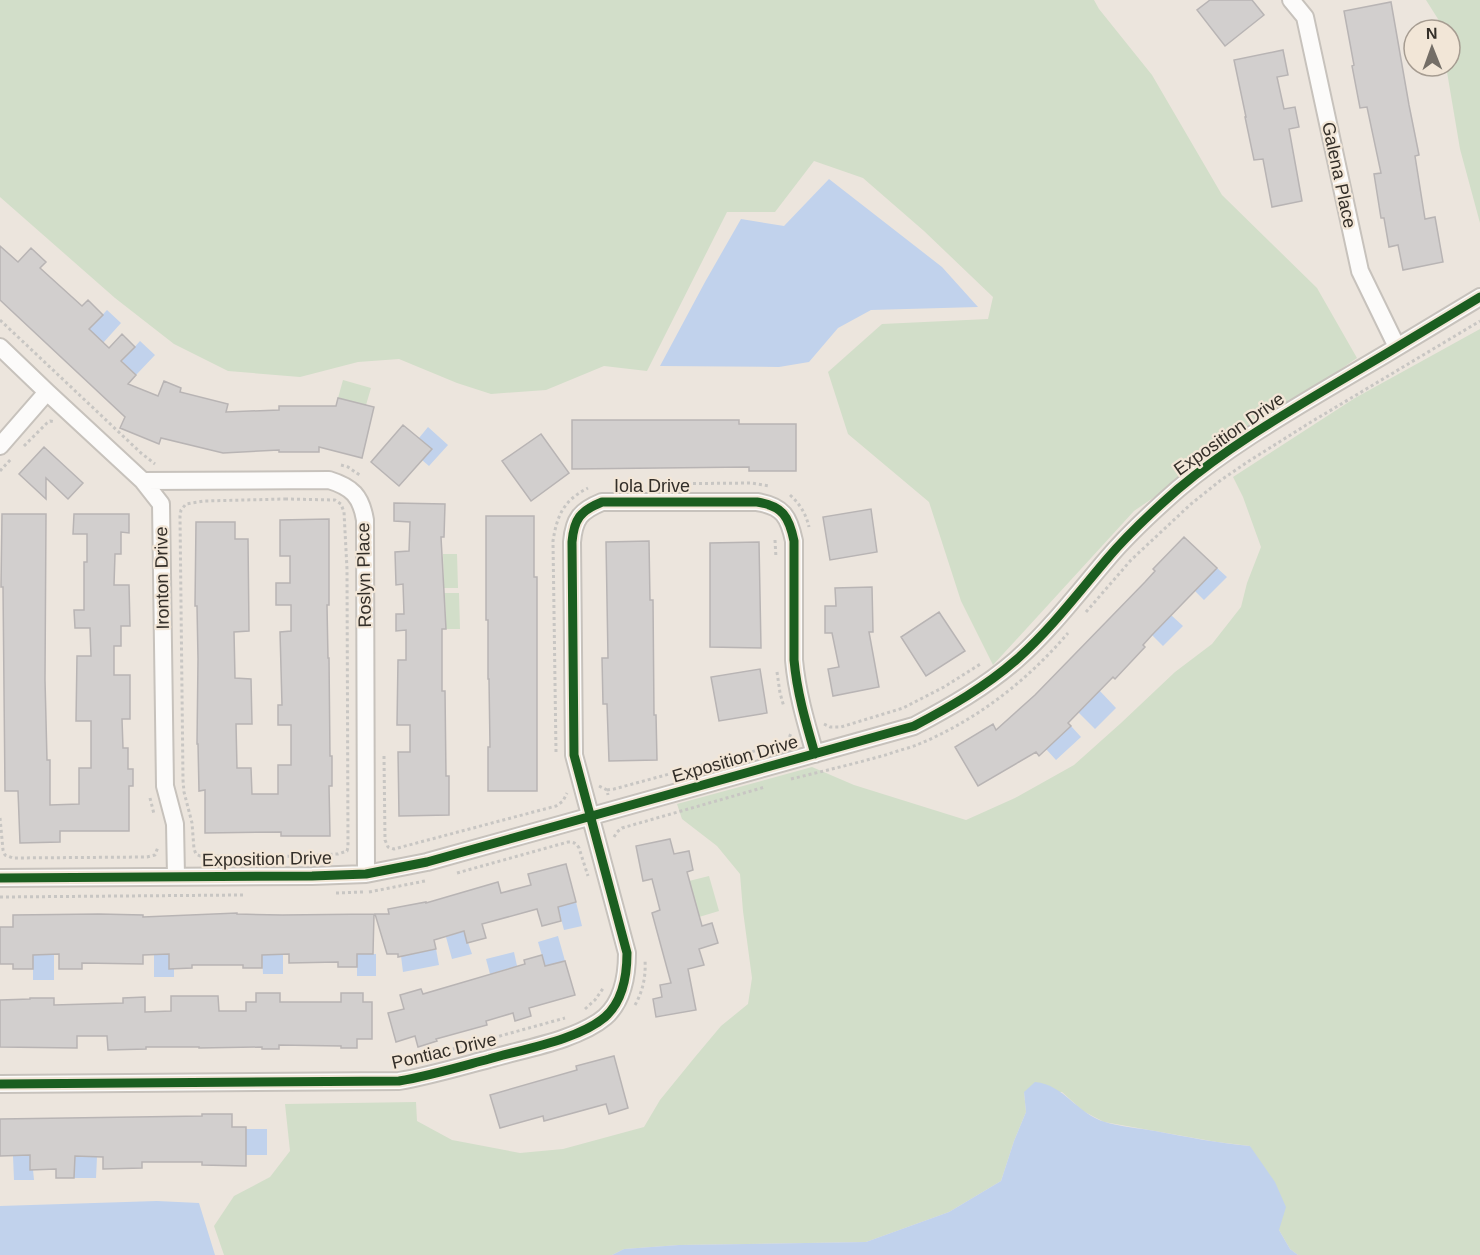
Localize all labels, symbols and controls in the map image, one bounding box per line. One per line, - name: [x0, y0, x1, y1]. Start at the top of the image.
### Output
- north arrow: [1402, 18, 1462, 78]
- text: N: [1426, 25, 1438, 42]
- street label: Galena Place: [1318, 120, 1360, 230]
- street label: Exposition Drive: [1170, 389, 1288, 479]
- street label: Iola Drive: [614, 476, 690, 496]
- street label: Roslyn Place: [353, 522, 375, 628]
- street label: Ironton Drive: [151, 526, 173, 630]
- street label: Exposition Drive: [670, 731, 800, 787]
- street label: Exposition Drive: [202, 848, 332, 870]
- street label: Pontiac Drive: [390, 1029, 498, 1073]

